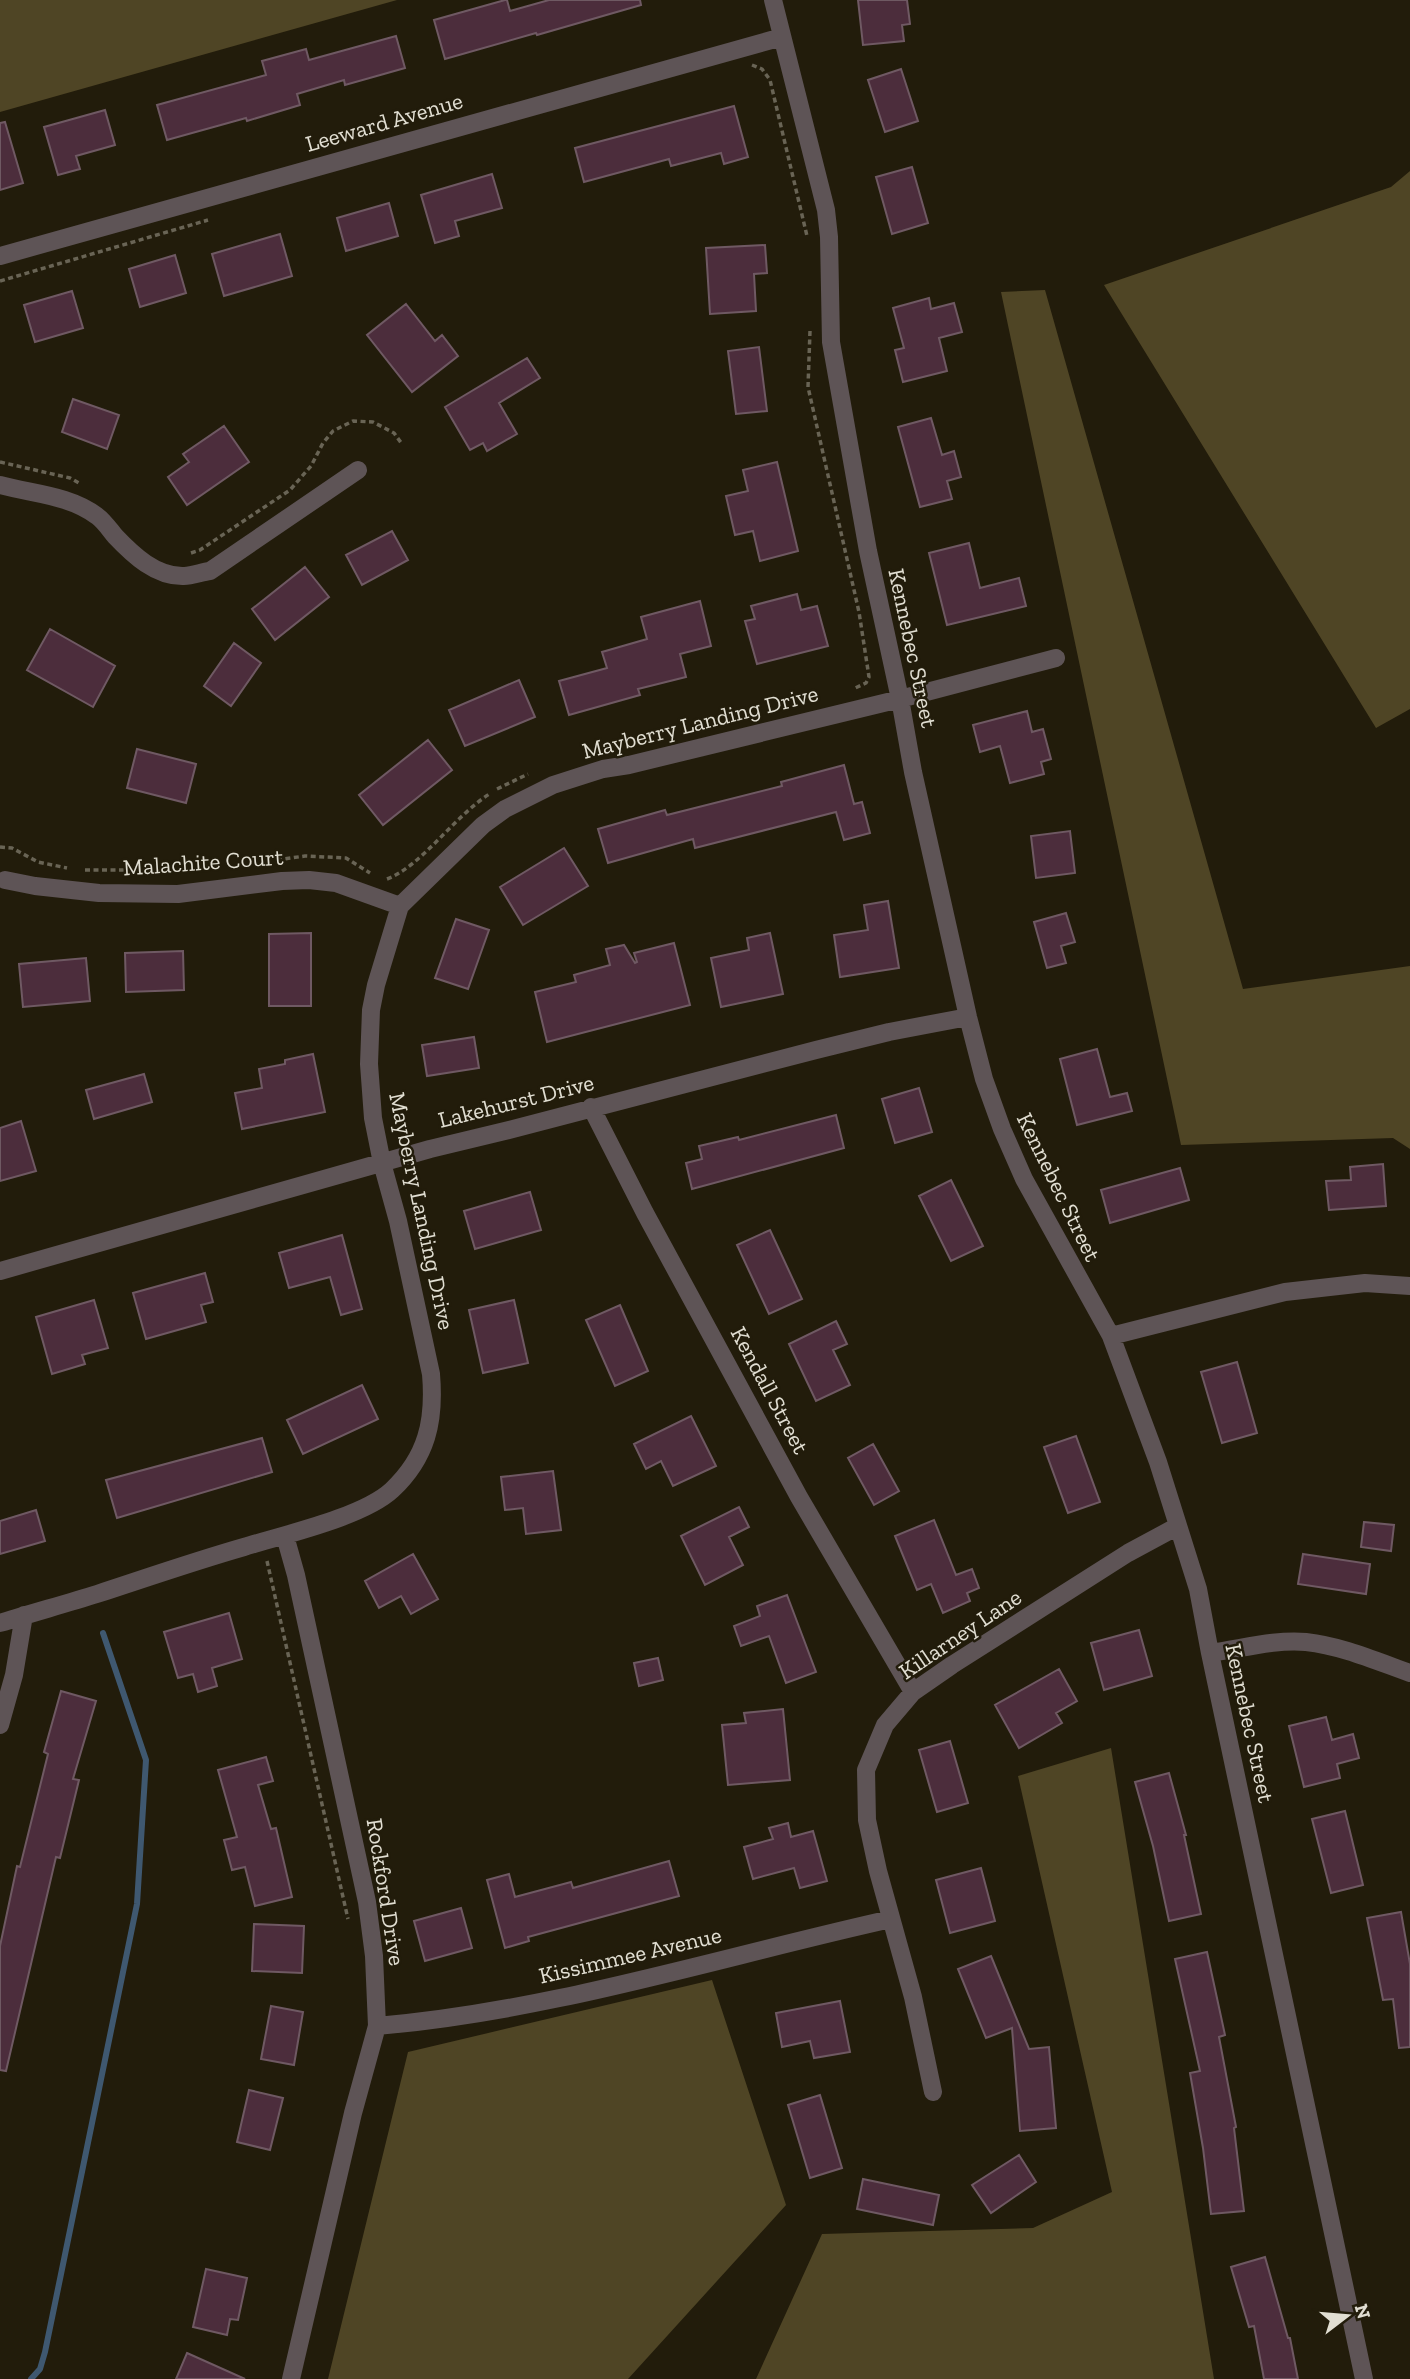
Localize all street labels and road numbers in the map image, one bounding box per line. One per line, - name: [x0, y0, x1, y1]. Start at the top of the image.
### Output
- street label: Leeward Avenue: [302, 86, 466, 158]
- street label: Kennebec Street: [882, 566, 944, 731]
- street label: Mayberry Landing Drive: [579, 679, 821, 765]
- street label: Malachite Court: [122, 842, 285, 882]
- street label: Lakehurst Drive: [435, 1068, 597, 1134]
- street label: Mayberry Landing Drive: [383, 1090, 461, 1332]
- street label: Kennebec Street: [1011, 1108, 1107, 1266]
- street label: Kendall Street: [725, 1322, 815, 1459]
- street label: Killarney Lane: [893, 1583, 1027, 1685]
- street label: Kennebec Street: [1219, 1641, 1281, 1806]
- street label: Rockford Drive: [361, 1816, 411, 1968]
- street label: Kissimmee Avenue: [536, 1920, 724, 1990]

